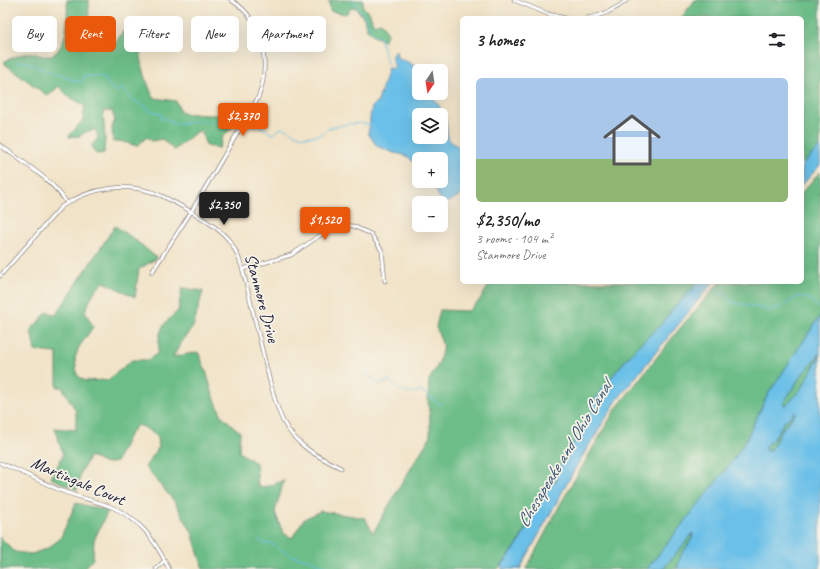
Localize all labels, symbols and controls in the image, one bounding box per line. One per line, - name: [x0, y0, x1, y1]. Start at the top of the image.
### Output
- chip: Buy: [12, 16, 57, 52]
- chip: Rent: [65, 16, 116, 52]
- chip: Filters: [124, 16, 183, 52]
- chip: New: [191, 16, 239, 52]
- chip: Apartment: [247, 16, 326, 52]
- icon: filters: [766, 29, 788, 51]
- text: 3 homes: [476, 30, 524, 51]
- north arrow: [412, 64, 448, 100]
- map controls: [412, 64, 448, 232]
- pin: $2,370: [210, 103, 276, 137]
- icon: home: [596, 104, 668, 176]
- text: $2,370: [227, 108, 259, 124]
- button: layers: [412, 108, 448, 144]
- button: +: [412, 152, 448, 188]
- pin: $2,350: [191, 192, 257, 226]
- button: −: [412, 196, 448, 232]
- text: $2,350: [208, 197, 240, 213]
- pin: $1,520: [292, 207, 358, 241]
- text: $2,350/mo: [476, 210, 539, 231]
- text: $1,520: [309, 212, 341, 228]
- text: 3 rooms · 104 m²: [476, 231, 552, 247]
- text: Stanmore Drive: [476, 247, 546, 263]
- street label: Stanmore Drive: [240, 251, 284, 346]
- water label: Chesapeake and Ohio Canal: [512, 372, 619, 531]
- street label: Martingale Court: [28, 452, 130, 511]

